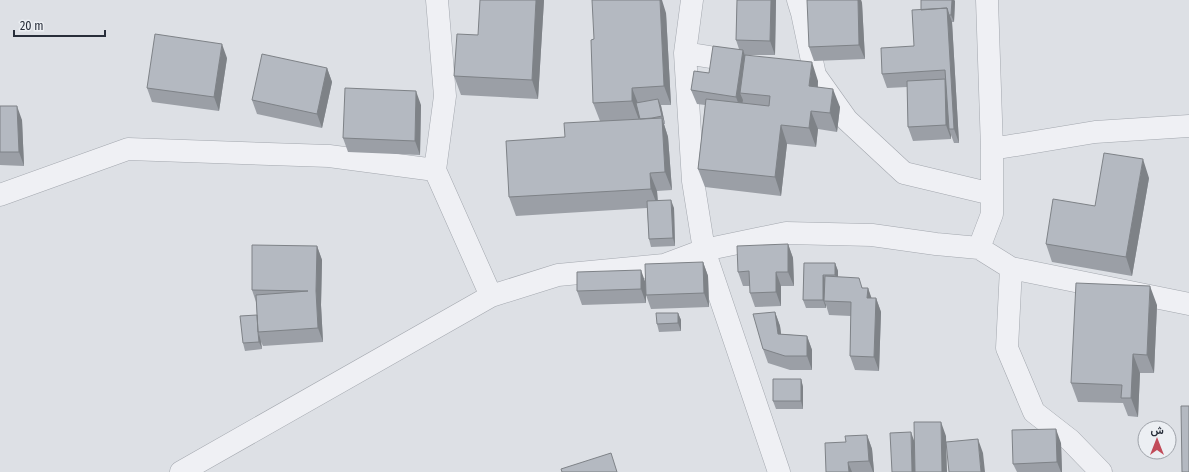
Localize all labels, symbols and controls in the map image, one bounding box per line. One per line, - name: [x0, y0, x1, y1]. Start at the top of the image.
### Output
- scale bar: [14, 12, 105, 38]
- text: 20 m: [20, 19, 44, 33]
- north arrow: [1137, 420, 1177, 460]
- text: ش: [1150, 424, 1164, 437]

